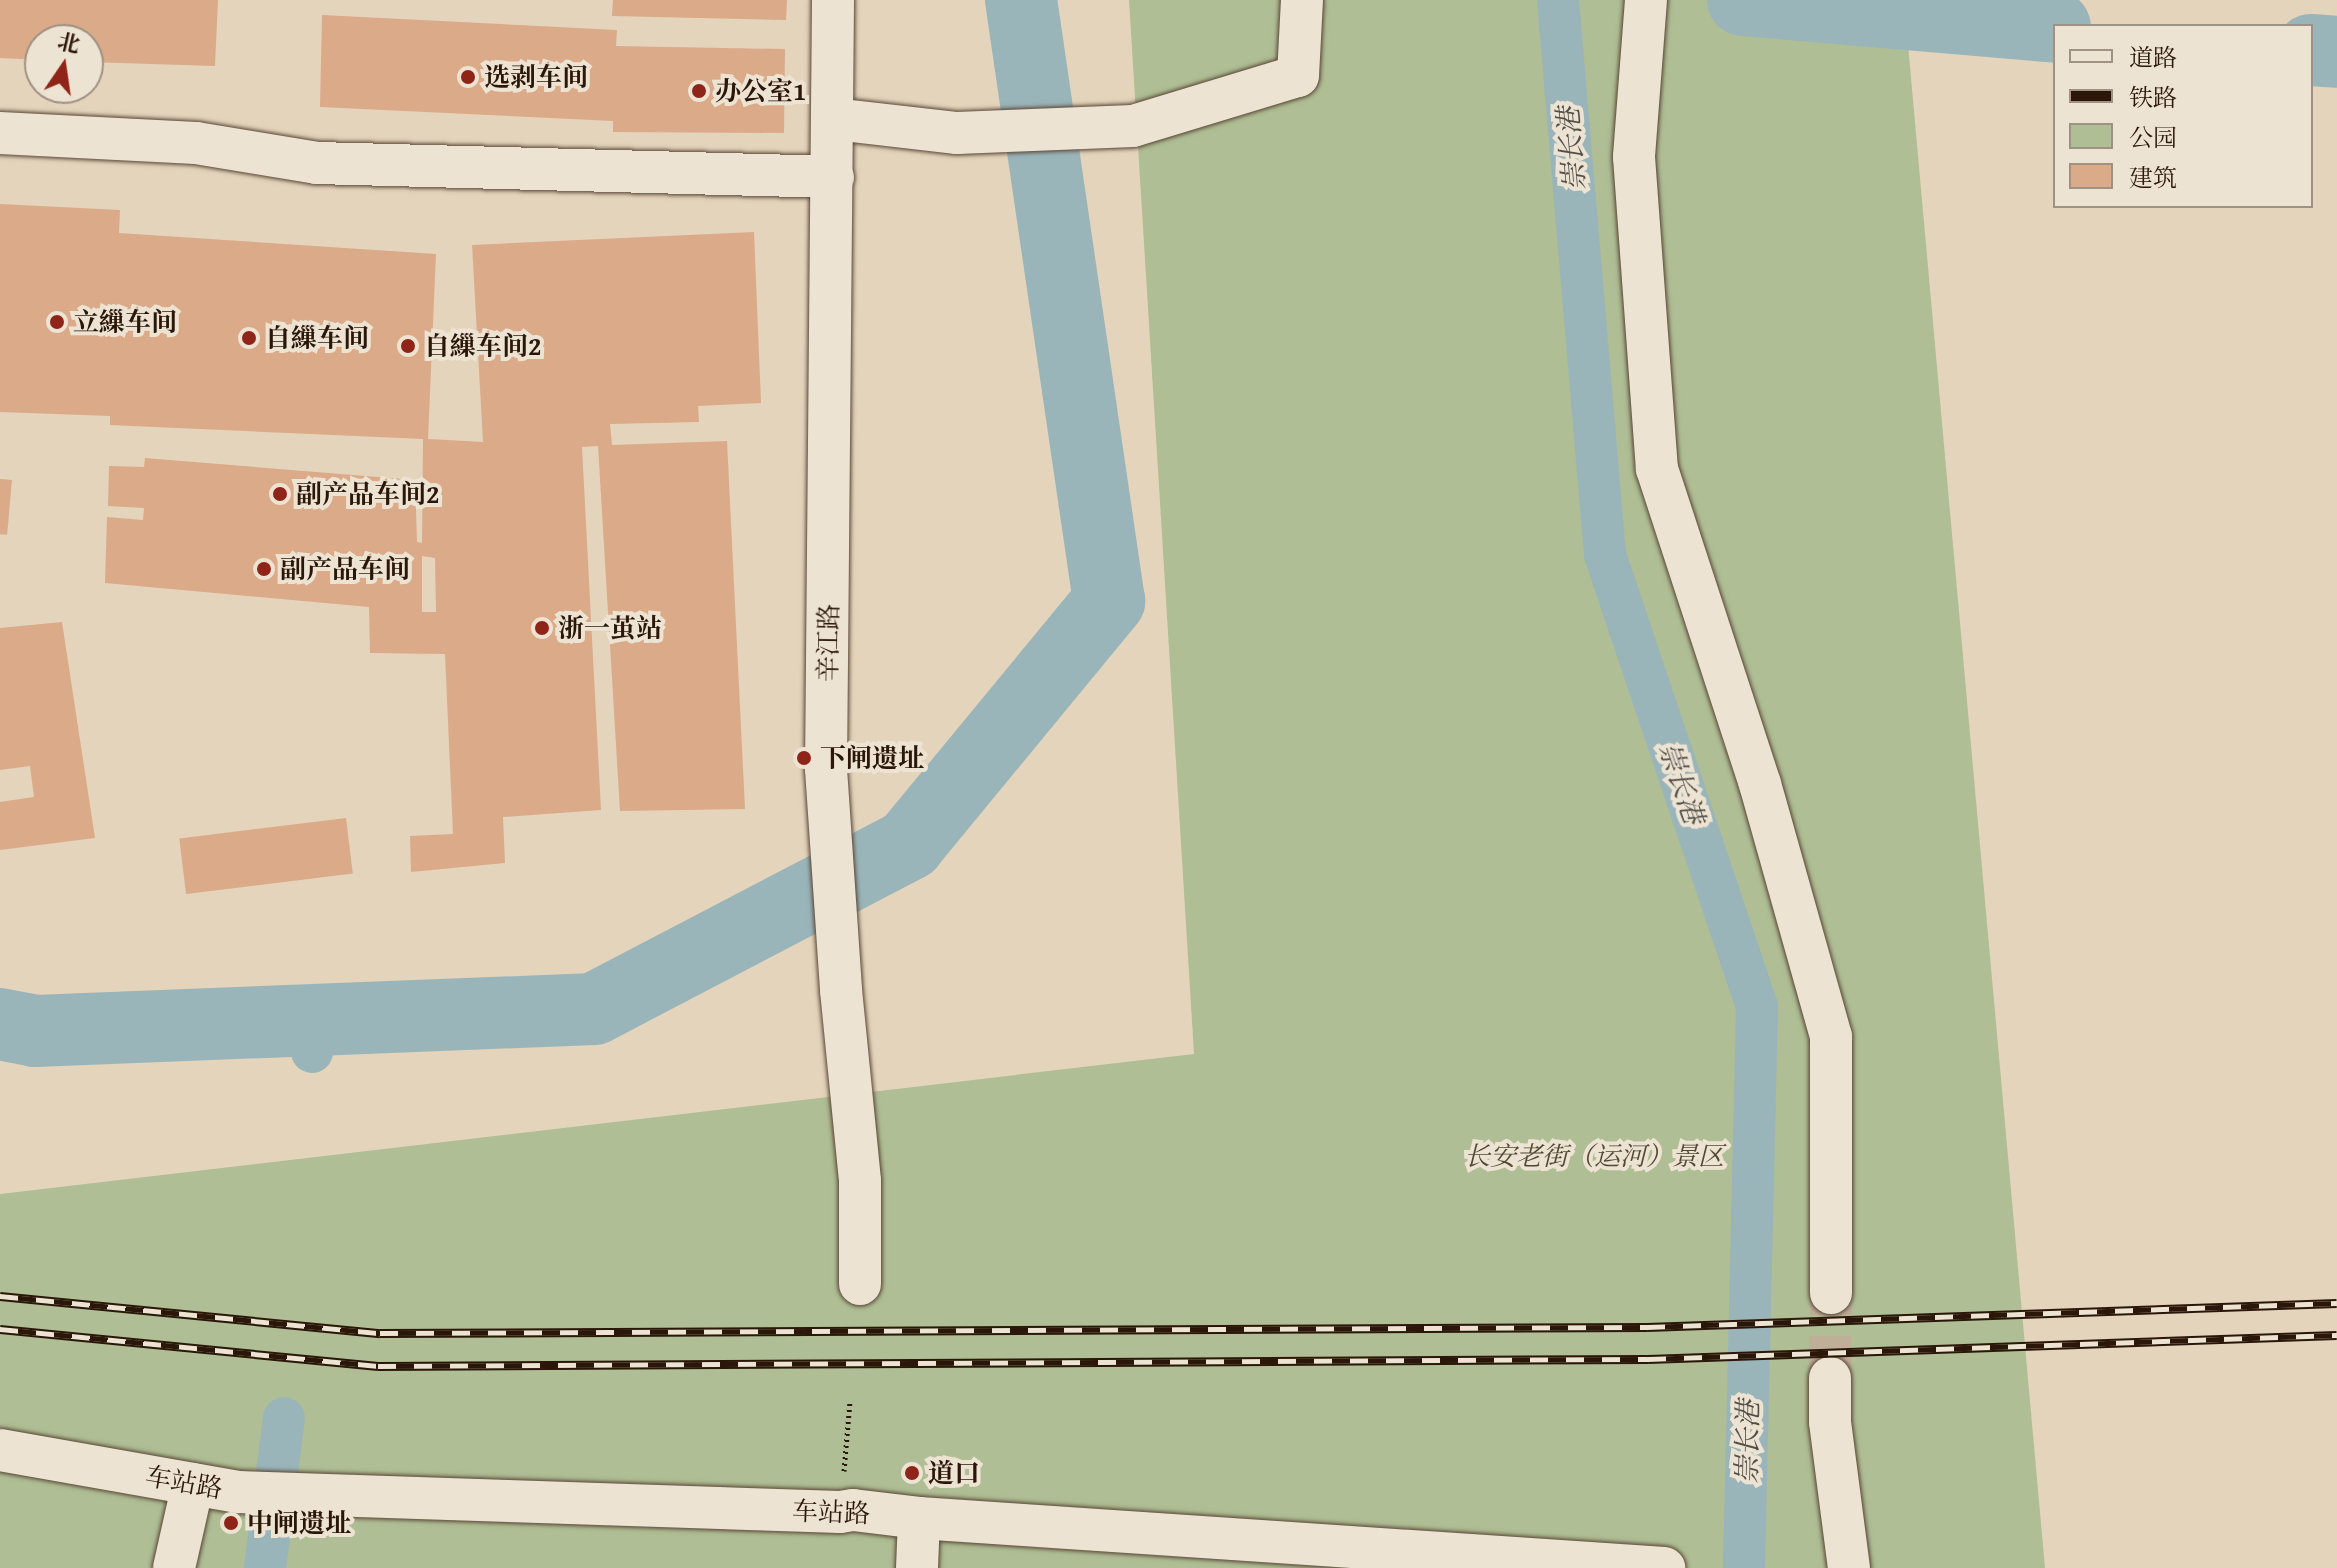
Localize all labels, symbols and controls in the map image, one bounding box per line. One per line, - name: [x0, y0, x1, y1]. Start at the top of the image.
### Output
- north arrow: [24, 24, 104, 104]
- text: 北: [55, 24, 83, 61]
- legend: [2053, 24, 2313, 208]
- text: 道路: [2129, 40, 2177, 75]
- place label: 选剥车间: [484, 61, 588, 93]
- marker: 选剥车间: [459, 68, 477, 86]
- place label: 办公室1: [715, 75, 806, 107]
- text: 铁路: [2129, 80, 2177, 115]
- marker: 办公室1: [690, 82, 708, 100]
- water label: 崇长港: [1551, 106, 1591, 192]
- text: 公园: [2129, 120, 2177, 155]
- text: 建筑: [2129, 160, 2177, 195]
- place label: 立繅车间: [73, 306, 177, 338]
- marker: 立繅车间: [48, 313, 66, 331]
- place label: 自繅车间: [265, 322, 369, 354]
- marker: 自繅车间: [240, 329, 258, 347]
- place label: 自繅车间2: [424, 330, 541, 362]
- marker: 自繅车间2: [399, 337, 417, 355]
- place label: 副产品车间2: [296, 478, 439, 510]
- marker: 副产品车间2: [271, 485, 289, 503]
- place label: 副产品车间: [280, 553, 410, 585]
- marker: 副产品车间: [255, 560, 273, 578]
- street label: 辛江路: [812, 604, 844, 682]
- place label: 浙一茧站: [558, 612, 662, 644]
- marker: 浙一茧站: [533, 619, 551, 637]
- water label: 崇长港: [1652, 738, 1712, 828]
- place label: 下闸遗址: [820, 742, 924, 774]
- marker: 下闸遗址: [795, 749, 813, 767]
- park label: 长安老街（运河）景区: [1464, 1140, 1724, 1172]
- water label: 崇长港: [1729, 1400, 1765, 1484]
- place label: 道口: [928, 1457, 980, 1489]
- street label: 车站路: [143, 1460, 225, 1504]
- marker: 道口: [903, 1464, 921, 1482]
- street label: 车站路: [791, 1495, 871, 1529]
- place label: 中闸遗址: [247, 1507, 351, 1539]
- marker: 中闸遗址: [222, 1514, 240, 1532]

